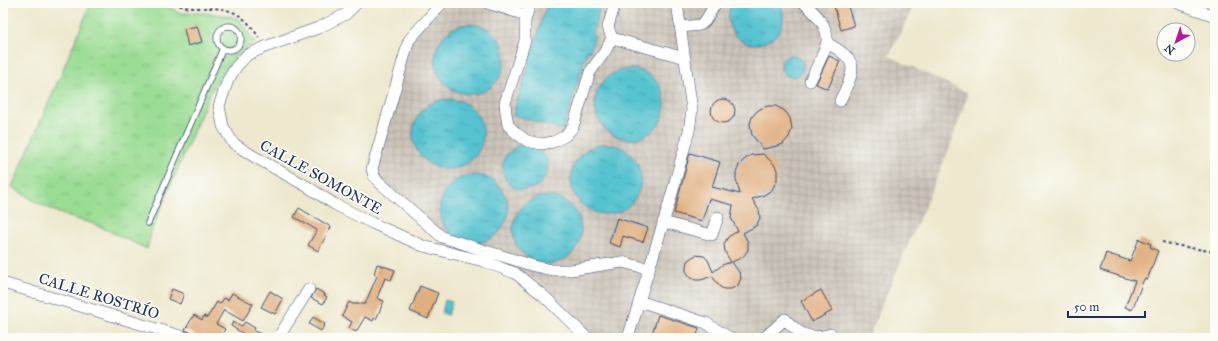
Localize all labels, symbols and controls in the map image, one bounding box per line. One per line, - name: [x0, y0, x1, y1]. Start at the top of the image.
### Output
- north arrow: [1156, 22, 1196, 62]
- text: N: [1162, 41, 1178, 57]
- street label: CALLE SOMONTE: [257, 136, 385, 218]
- street label: CALLE ROSTRÍO: [36, 268, 162, 323]
- scale bar: [1068, 293, 1145, 319]
- text: 50 m: [1074, 300, 1099, 314]

